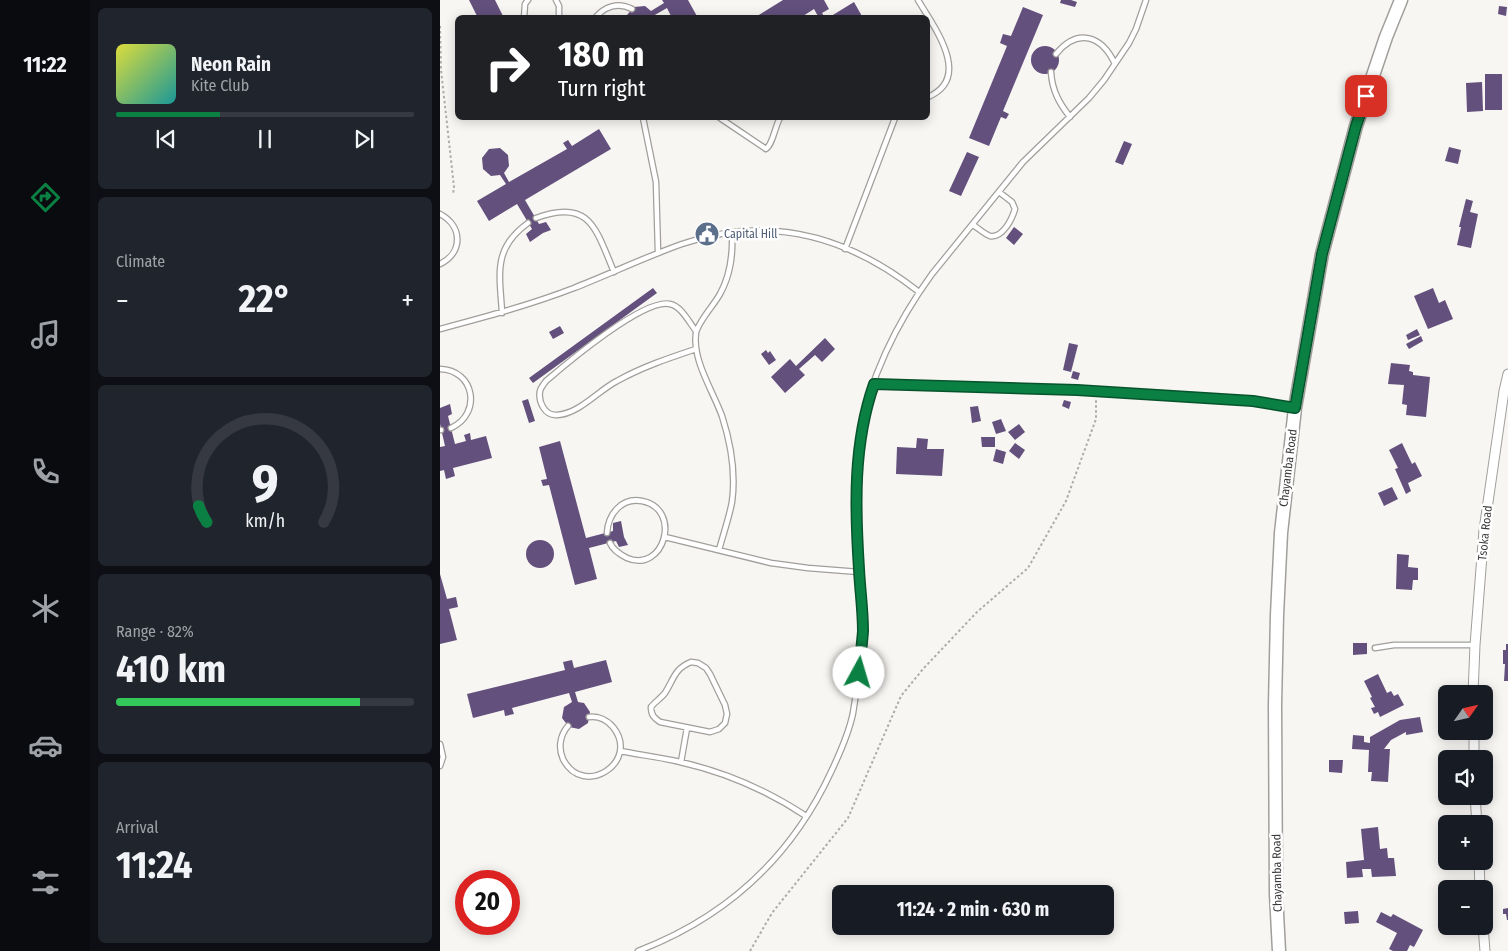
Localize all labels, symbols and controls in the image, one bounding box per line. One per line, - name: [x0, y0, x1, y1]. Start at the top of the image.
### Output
- text: 180 m: [558, 33, 644, 75]
- icon: right: [475, 35, 540, 100]
- text: 11:22: [23, 51, 67, 78]
- text: Neon Rain: [191, 53, 271, 76]
- text: Turn right: [558, 75, 646, 102]
- pin: [1345, 75, 1387, 117]
- text: Kite Club: [191, 76, 249, 95]
- icon: arrive: [1352, 82, 1380, 110]
- icon: previous: [152, 125, 180, 153]
- icon: pause: [251, 125, 279, 153]
- icon: next: [350, 125, 378, 153]
- icon: directions: [28, 180, 63, 215]
- public building icon: Capital Hill: [694, 221, 720, 247]
- place label: Capital Hill: [724, 227, 778, 241]
- text: Climate: [116, 252, 165, 271]
- text: 22°: [238, 276, 291, 322]
- text: −: [116, 284, 129, 317]
- text: +: [401, 284, 414, 317]
- icon: music: [28, 317, 63, 352]
- street label: Chayamba Road: [1276, 428, 1300, 508]
- text: 9: [252, 452, 278, 515]
- icon: phone: [28, 454, 63, 489]
- street label: Tsoka Road: [1475, 505, 1495, 561]
- text: km/h: [245, 510, 285, 532]
- icon: climate: [28, 591, 63, 626]
- text: Range · 82%: [116, 622, 194, 641]
- text: 410 km: [116, 646, 226, 692]
- position arrow: [832, 646, 884, 698]
- north arrow: [1438, 685, 1492, 740]
- map controls: [1438, 685, 1493, 935]
- icon: car: [28, 728, 63, 763]
- button: sound: [1438, 750, 1493, 805]
- button: +: [1438, 815, 1493, 870]
- text: Arrival: [116, 818, 158, 837]
- street label: Chayamba Road: [1269, 834, 1285, 912]
- text: 11:24: [116, 842, 193, 888]
- icon: filters: [28, 865, 63, 900]
- speed limit sign: 20: [455, 870, 520, 935]
- button: −: [1438, 880, 1493, 935]
- text: 11:24 · 2 min · 630 m: [897, 898, 1049, 921]

